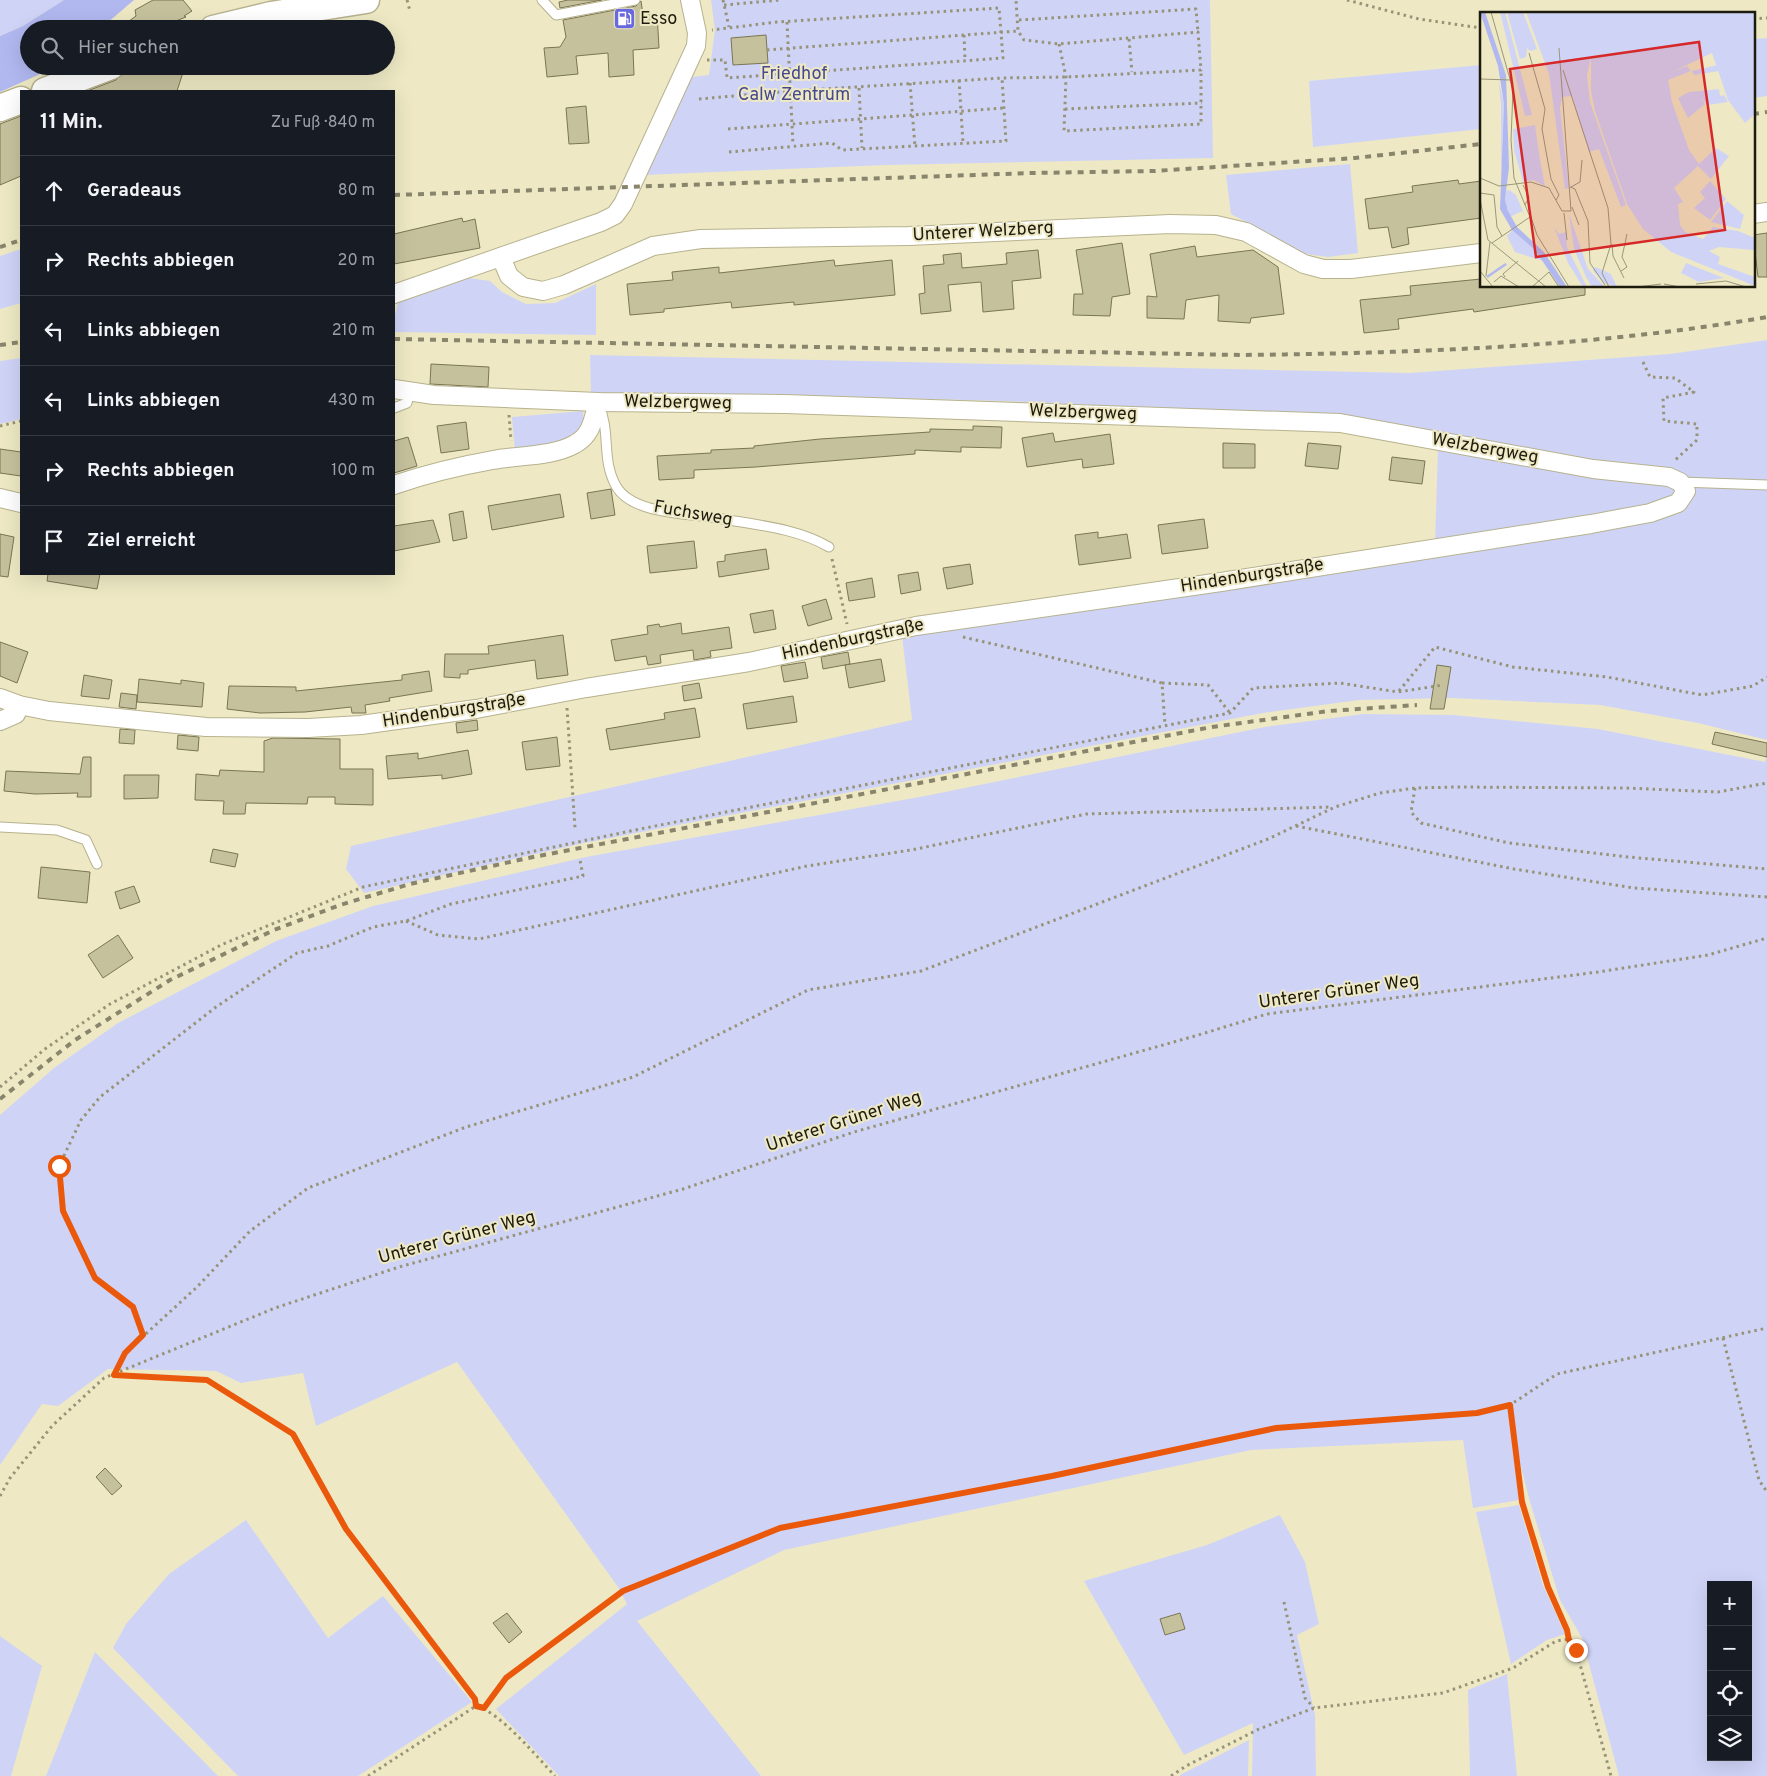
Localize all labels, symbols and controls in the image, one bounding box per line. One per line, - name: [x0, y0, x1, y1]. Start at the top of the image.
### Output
- fuel station icon: Esso: [612, 7, 636, 31]
- place label: Esso: [640, 8, 677, 31]
- inset map: [1480, 12, 1754, 288]
- search box: [20, 20, 395, 75]
- icon: search: [38, 34, 66, 62]
- text: Hier suchen: [78, 36, 179, 60]
- park label: Friedhof Calw Zentrum: [738, 63, 850, 107]
- text: 11 Min.: [40, 109, 103, 136]
- text: Zu Fuß · 840 m: [271, 113, 375, 133]
- icon: ahead: [40, 177, 68, 205]
- text: Geradeaus: [87, 179, 182, 203]
- text: 80 m: [338, 181, 375, 201]
- street label: Unterer Welzberg: [912, 217, 1054, 247]
- icon: right: [40, 247, 68, 275]
- text: Rechts abbiegen: [87, 249, 235, 273]
- text: 20 m: [338, 251, 375, 271]
- icon: left: [40, 317, 68, 345]
- text: Links abbiegen: [87, 319, 220, 343]
- text: 210 m: [332, 321, 375, 341]
- icon: left: [40, 387, 68, 415]
- text: Links abbiegen: [87, 389, 220, 413]
- text: 430 m: [328, 391, 375, 411]
- street label: Welzbergweg: [624, 391, 732, 415]
- street label: Welzbergweg: [1029, 400, 1137, 426]
- street label: Welzbergweg: [1430, 428, 1540, 470]
- icon: right: [40, 457, 68, 485]
- text: Rechts abbiegen: [87, 459, 235, 483]
- text: 100 m: [331, 461, 375, 481]
- street label: Fuchsweg: [652, 496, 734, 532]
- icon: arrive: [40, 527, 68, 555]
- text: Ziel erreicht: [87, 529, 196, 553]
- street label: Hindenburgstraße: [1179, 553, 1325, 599]
- street label: Hindenburgstraße: [780, 614, 926, 666]
- street label: Hindenburgstraße: [381, 688, 527, 734]
- street label: Unterer Grüner Weg: [1257, 969, 1421, 1015]
- street label: Unterer Grüner Weg: [763, 1086, 925, 1158]
- route start: [48, 1155, 71, 1178]
- street label: Unterer Grüner Weg: [376, 1206, 538, 1270]
- map controls: [1707, 1581, 1752, 1761]
- button: +: [1707, 1581, 1752, 1626]
- button: −: [1707, 1626, 1752, 1671]
- route end: [1565, 1639, 1588, 1662]
- button: locate: [1707, 1671, 1752, 1716]
- button: layers: [1707, 1716, 1752, 1761]

